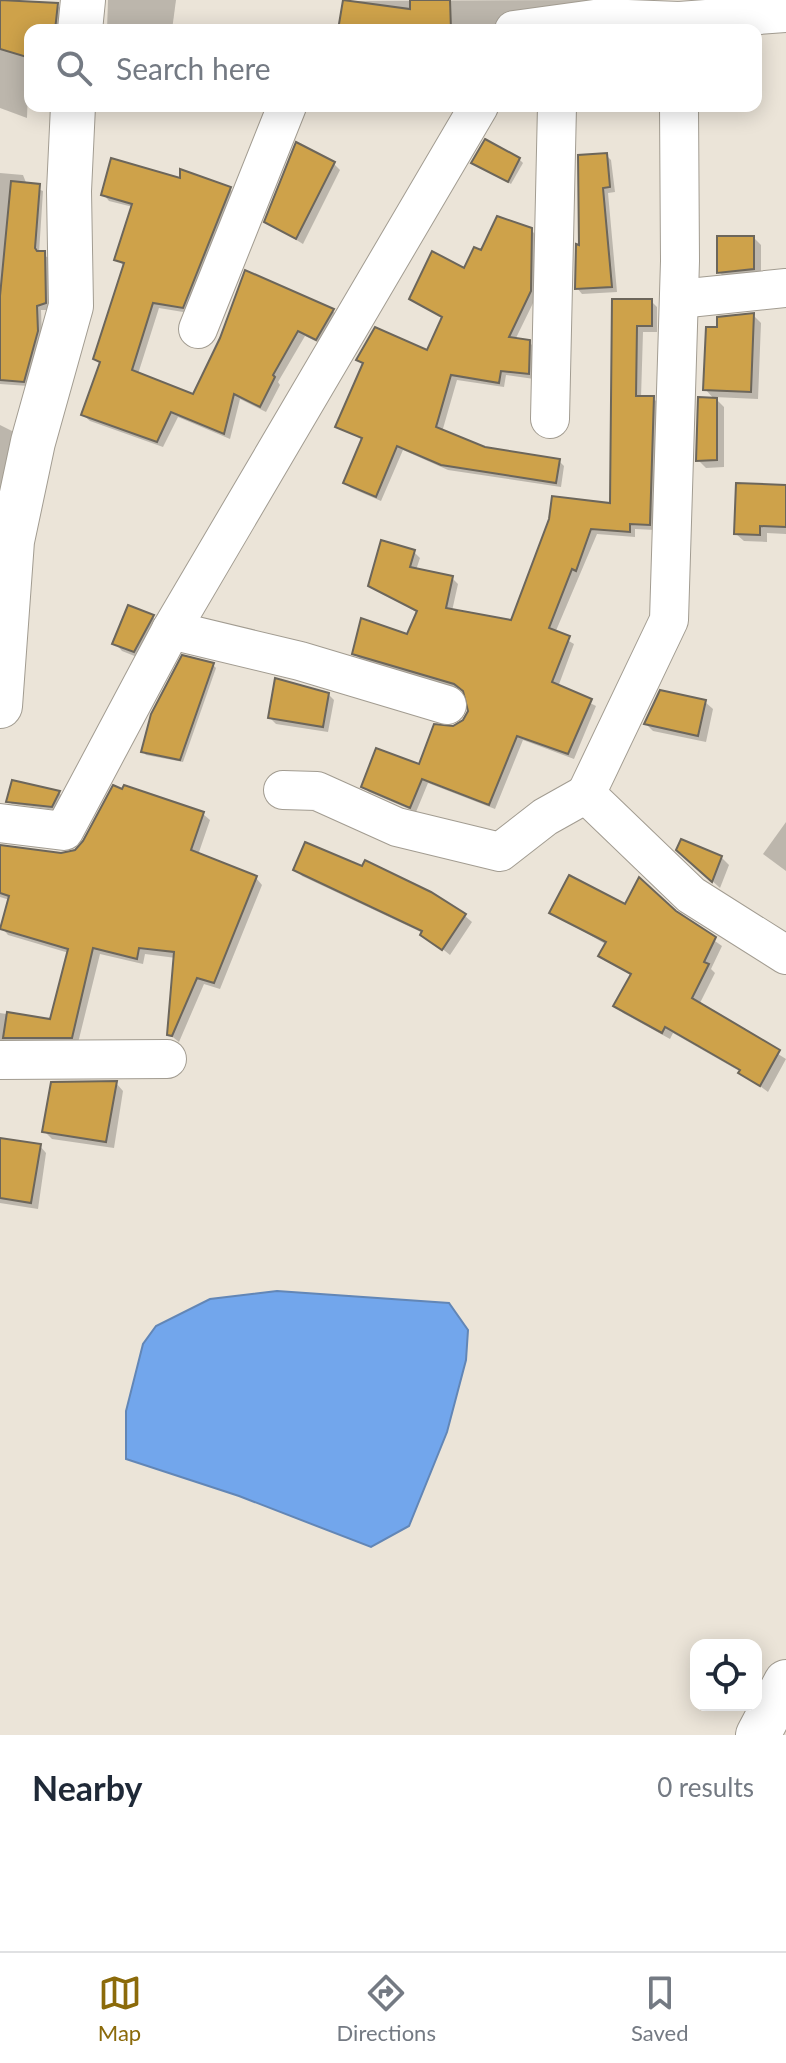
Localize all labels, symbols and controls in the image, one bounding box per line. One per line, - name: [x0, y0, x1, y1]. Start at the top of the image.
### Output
- search box: [24, 24, 762, 112]
- icon: search: [52, 46, 96, 90]
- text: Search here: [116, 50, 271, 86]
- map controls: [690, 1639, 762, 1711]
- button: locate: [690, 1639, 762, 1711]
- text: Nearby: [32, 1767, 143, 1808]
- text: 0 results: [657, 1771, 754, 1803]
- tab: Map: [98, 1971, 142, 2046]
- tab: Directions: [337, 1971, 436, 2046]
- tab: Saved: [631, 1971, 688, 2046]

